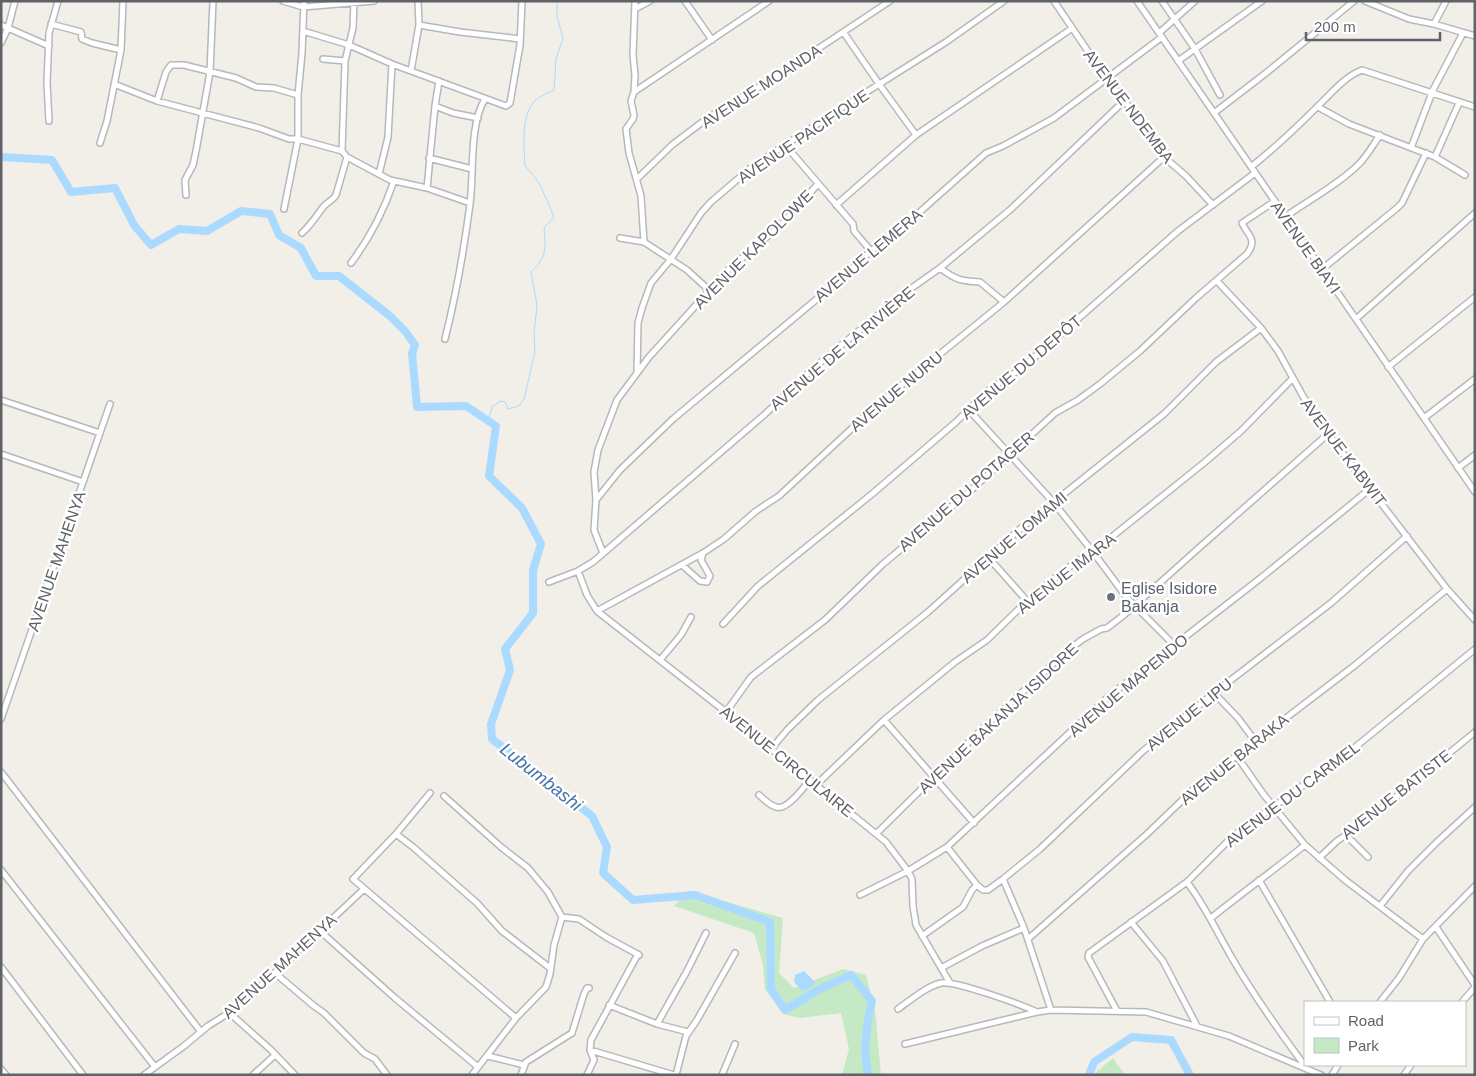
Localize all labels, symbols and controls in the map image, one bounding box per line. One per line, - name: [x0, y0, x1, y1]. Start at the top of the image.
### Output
- scale bar: [1306, 10, 1440, 42]
- text: 200 m: [1314, 18, 1356, 35]
- street label: AVENUE MOANDA: [698, 41, 825, 131]
- street label: AVENUE NDEMBA: [1080, 46, 1177, 167]
- street label: AVENUE PACIFIQUE: [735, 86, 872, 187]
- street label: AVENUE KAPOLOWE: [691, 187, 816, 312]
- street label: AVENUE BIAYI: [1267, 198, 1344, 297]
- street label: AVENUE LEMERA: [811, 205, 926, 305]
- street label: AVENUE DE LA RIVIÈRE: [766, 282, 918, 414]
- street label: AVENUE DU DEPÔT: [957, 311, 1085, 423]
- street label: AVENUE NURU: [847, 348, 946, 435]
- street label: AVENUE KABWIT: [1298, 395, 1390, 510]
- street label: AVENUE DU POTAGER: [895, 428, 1037, 555]
- street label: AVENUE LOMAMI: [958, 488, 1070, 586]
- street label: AVENUE MAHENYA: [25, 489, 89, 633]
- street label: AVENUE IMARA: [1014, 530, 1119, 617]
- place label: Eglise Isidore Bakanja: [1121, 580, 1217, 615]
- marker: Eglise Isidore Bakanja: [1105, 591, 1117, 603]
- street label: AVENUE MAPENDO: [1065, 631, 1191, 740]
- street label: AVENUE BAKANJA ISIDORE: [915, 640, 1081, 797]
- street label: AVENUE LIPU: [1143, 675, 1235, 754]
- street label: AVENUE CIRCULAIRE: [717, 703, 857, 820]
- street label: AVENUE BARAKA: [1177, 710, 1292, 808]
- street label: AVENUE DU CARMEL: [1222, 738, 1363, 850]
- water label: Lubumbashi: [496, 739, 587, 816]
- street label: AVENUE BATISTE: [1338, 746, 1455, 843]
- street label: AVENUE MAHENYA: [219, 911, 340, 1022]
- legend: [1304, 1001, 1466, 1066]
- text: Road: [1348, 1012, 1384, 1029]
- text: Park: [1348, 1037, 1379, 1054]

